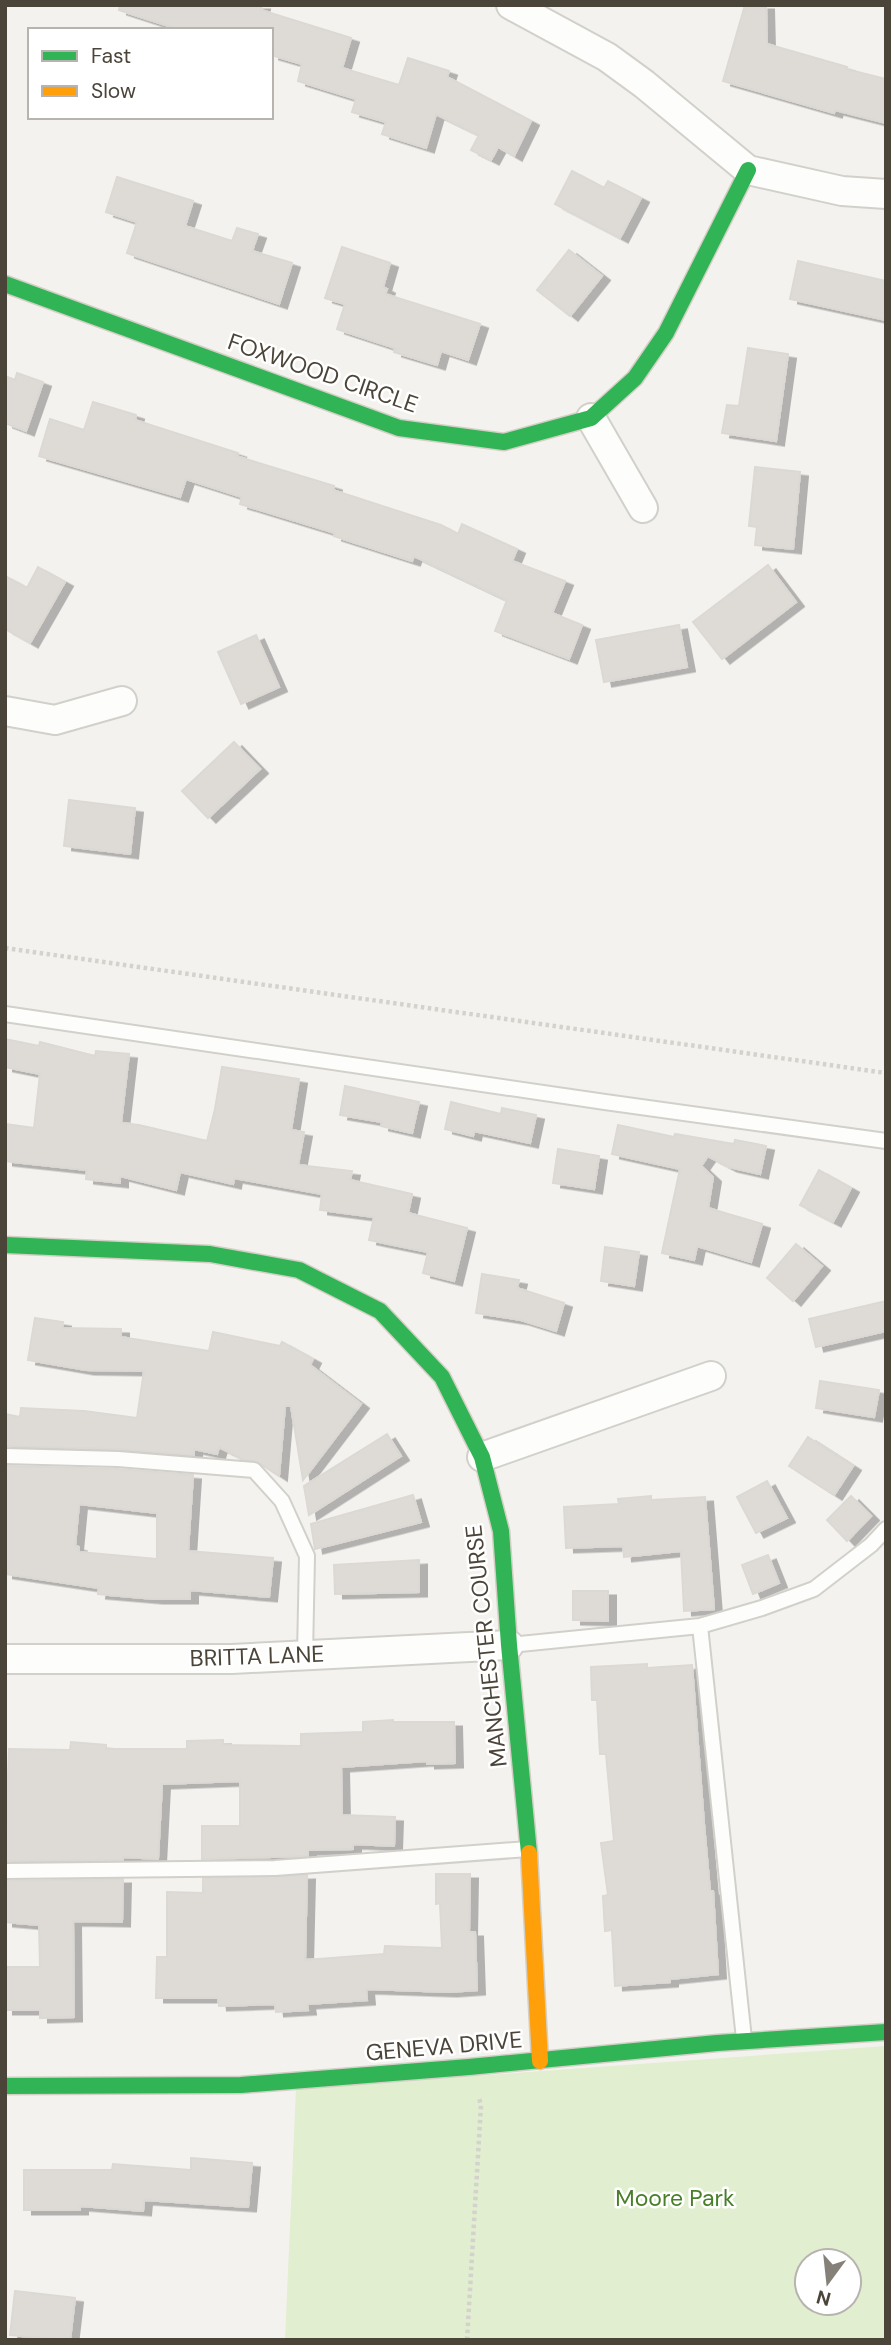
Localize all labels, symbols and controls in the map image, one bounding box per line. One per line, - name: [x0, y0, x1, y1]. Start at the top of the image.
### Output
- legend: [28, 28, 273, 119]
- text: Fast: [91, 42, 131, 70]
- text: Slow: [91, 77, 136, 105]
- street label: FOXWOOD CIRCLE: [224, 326, 422, 420]
- street label: MANCHESTER COURSE: [458, 1523, 514, 1769]
- street label: BRITTA LANE: [189, 1639, 325, 1673]
- street label: GENEVA DRIVE: [364, 2024, 524, 2068]
- park label: Moore Park: [615, 2183, 735, 2213]
- north arrow: [793, 2247, 863, 2317]
- text: N: [814, 2284, 834, 2312]

